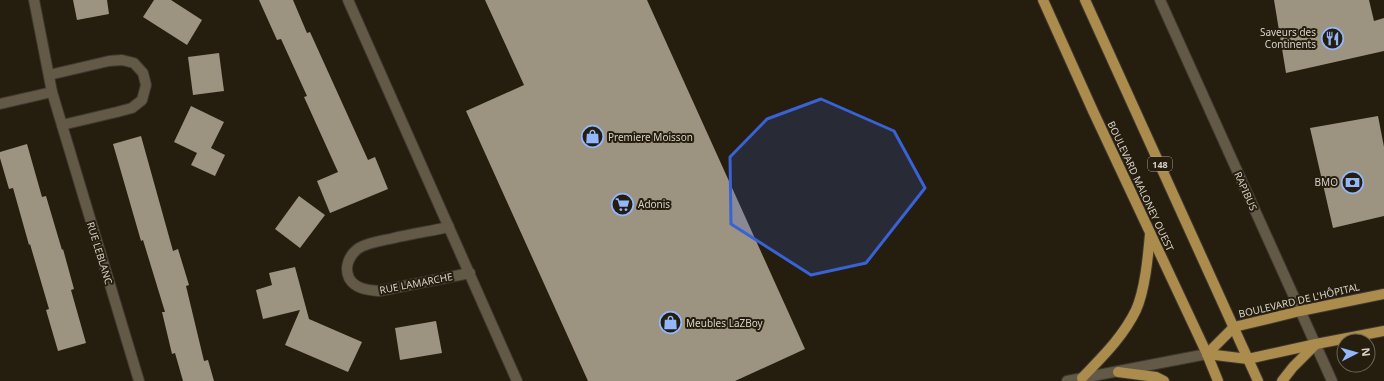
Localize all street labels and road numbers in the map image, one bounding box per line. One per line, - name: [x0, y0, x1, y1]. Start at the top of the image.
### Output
- street label: BOULEVARD MALONEY OUEST: [1105, 119, 1178, 254]
- road number: 148: [1148, 157, 1172, 171]
- street label: RAPIBUS: [1231, 169, 1261, 213]
- street label: RUE LEBLANC: [84, 220, 116, 287]
- street label: RUE LAMARCHE: [378, 269, 454, 297]
- street label: BOULEVARD DE L'HÔPITAL: [1237, 279, 1361, 321]

